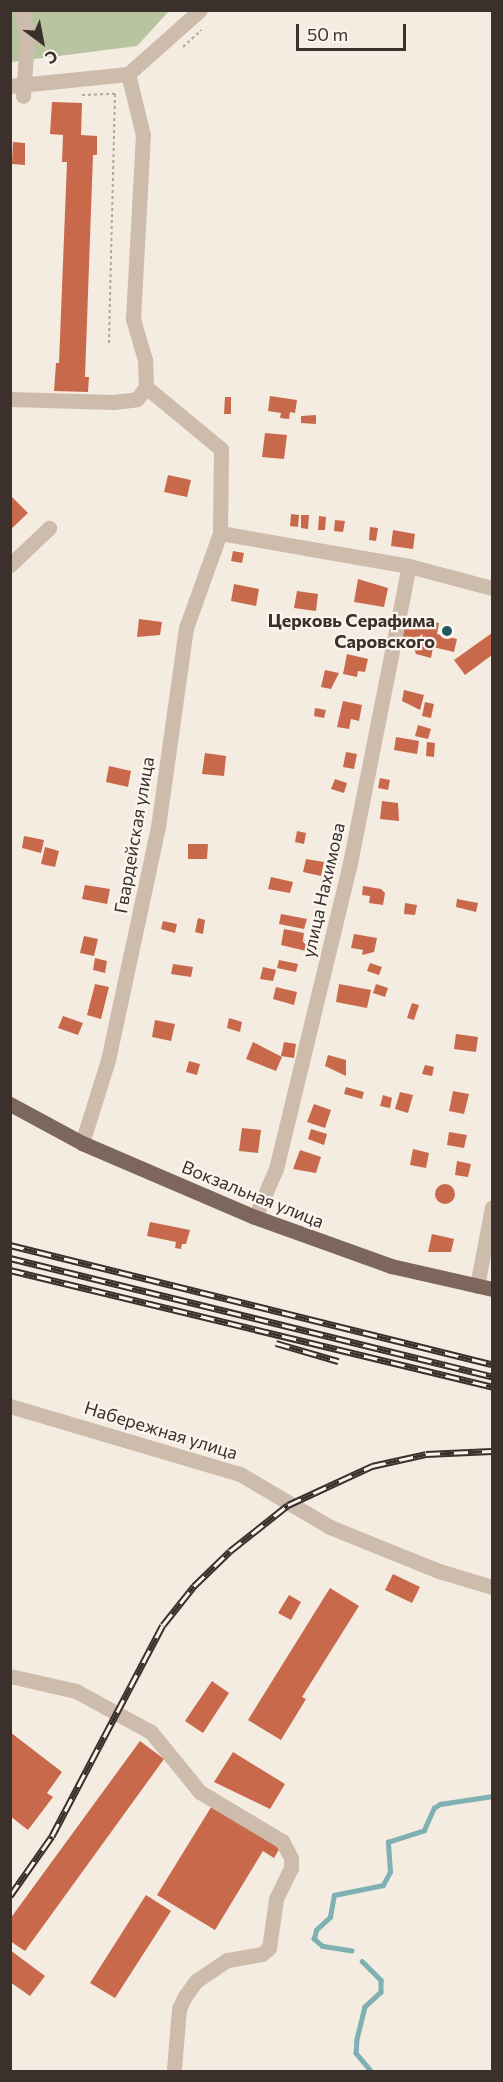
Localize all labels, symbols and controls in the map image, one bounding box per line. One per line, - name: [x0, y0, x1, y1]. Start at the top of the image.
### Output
- north arrow: [12, 12, 72, 72]
- scale bar: [299, 12, 408, 50]
- text: 50 m: [307, 23, 348, 45]
- text: С: [42, 47, 61, 69]
- place label: Церковь Серафима Саровского: [268, 610, 435, 652]
- marker: Церковь Серафима Саровского: [440, 624, 454, 638]
- street label: Гвардейская улица: [110, 755, 158, 915]
- street label: улица Нахимова: [297, 820, 349, 960]
- street label: Вокзальная улица: [179, 1156, 327, 1232]
- street label: Набережная улица: [82, 1396, 240, 1464]

